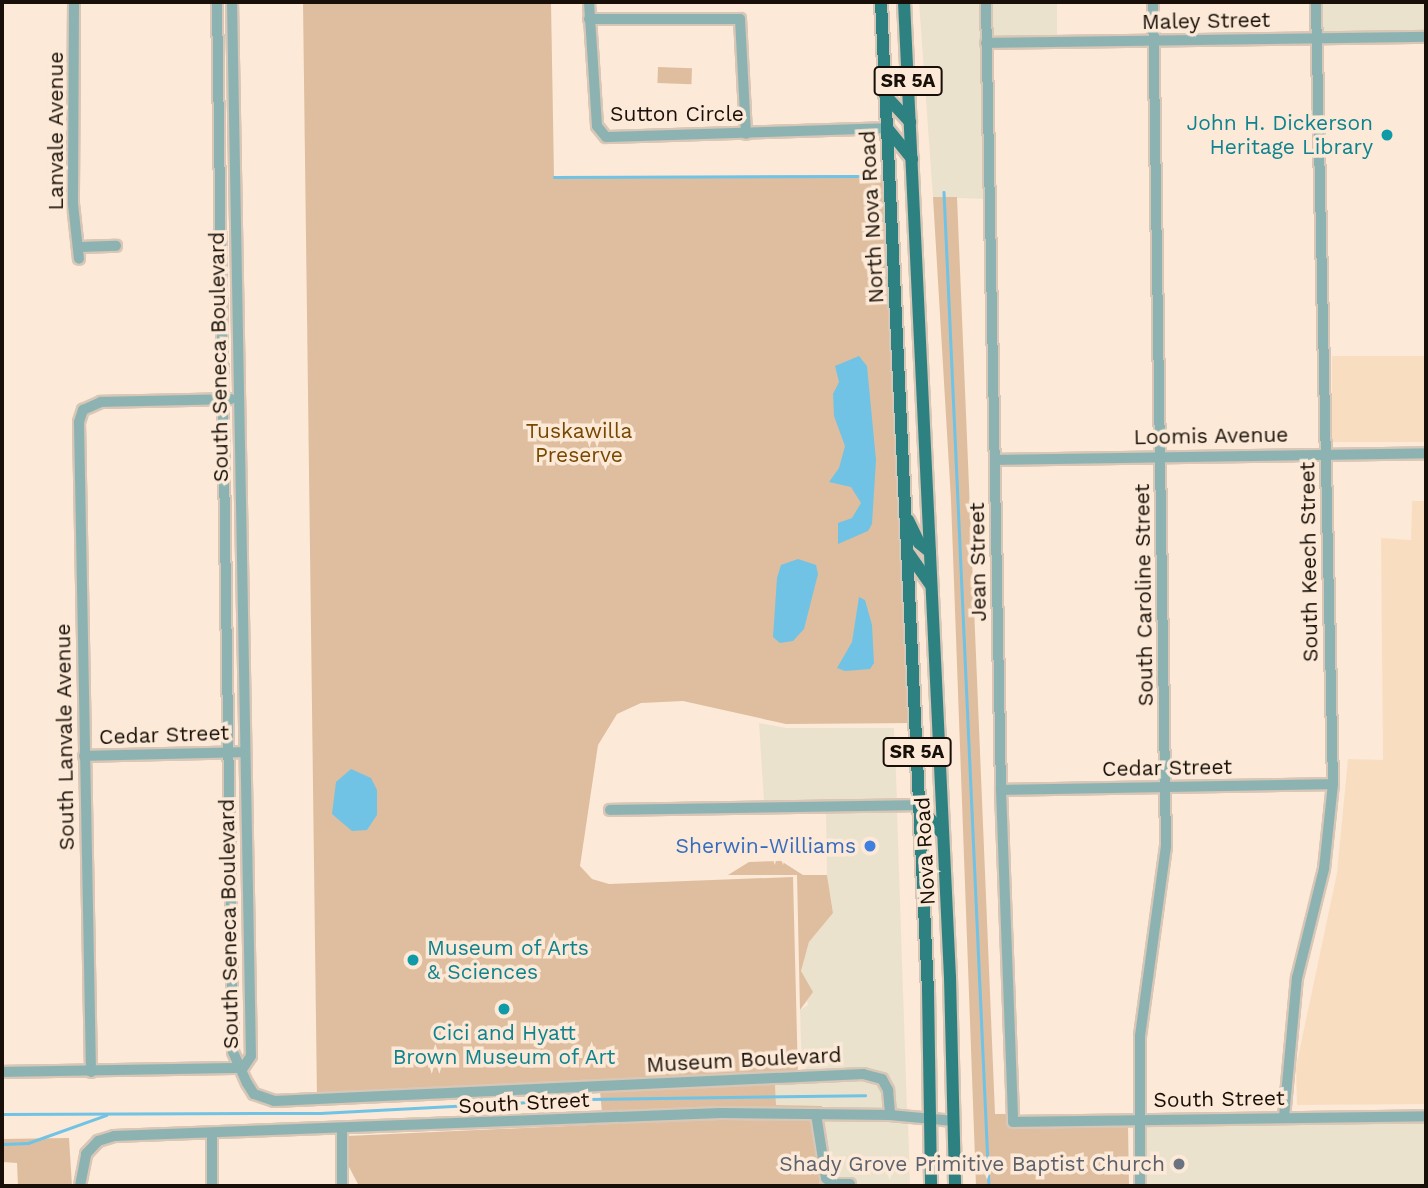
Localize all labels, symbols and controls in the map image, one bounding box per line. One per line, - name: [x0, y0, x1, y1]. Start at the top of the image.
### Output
- street label: Maley Street: [1141, 7, 1271, 35]
- street label: Lanvale Avenue: [43, 51, 69, 211]
- road number: SR 5A: [873, 66, 943, 96]
- street label: Sutton Circle: [610, 101, 744, 127]
- place label: John H. Dickerson Heritage Library: [1187, 110, 1373, 160]
- marker: John H. Dickerson Heritage Library: [1379, 127, 1395, 143]
- street label: North Nova Road: [855, 130, 889, 304]
- street label: South Seneca Boulevard: [204, 231, 234, 483]
- park label: Tuskawilla Preserve: [526, 418, 632, 468]
- street label: Loomis Avenue: [1133, 422, 1289, 450]
- street label: South Keech Street: [1295, 462, 1323, 662]
- street label: South Caroline Street: [1129, 483, 1159, 707]
- street label: Jean Street: [964, 502, 992, 622]
- street label: South Lanvale Avenue: [50, 623, 80, 851]
- street label: Cedar Street: [98, 720, 230, 750]
- road number: SR 5A: [882, 736, 952, 768]
- street label: Cedar Street: [1102, 754, 1232, 782]
- street label: Nova Road: [910, 796, 940, 906]
- street label: South Seneca Boulevard: [214, 798, 244, 1050]
- place label: Sherwin-Williams: [676, 833, 856, 859]
- marker: Sherwin-Williams: [862, 838, 878, 854]
- place label: Museum of Arts & Sciences: [427, 935, 591, 985]
- marker: Museum of Arts & Sciences: [405, 952, 421, 968]
- marker: Cici and Hyatt Brown Museum of Art: [496, 1001, 512, 1017]
- place label: Cici and Hyatt Brown Museum of Art: [392, 1020, 616, 1070]
- street label: Museum Boulevard: [646, 1042, 842, 1078]
- street label: South Street: [1153, 1085, 1285, 1113]
- street label: South Street: [458, 1087, 590, 1119]
- place label: Shady Grove Primitive Baptist Church: [779, 1151, 1165, 1177]
- marker: Shady Grove Primitive Baptist Church: [1171, 1156, 1187, 1172]

